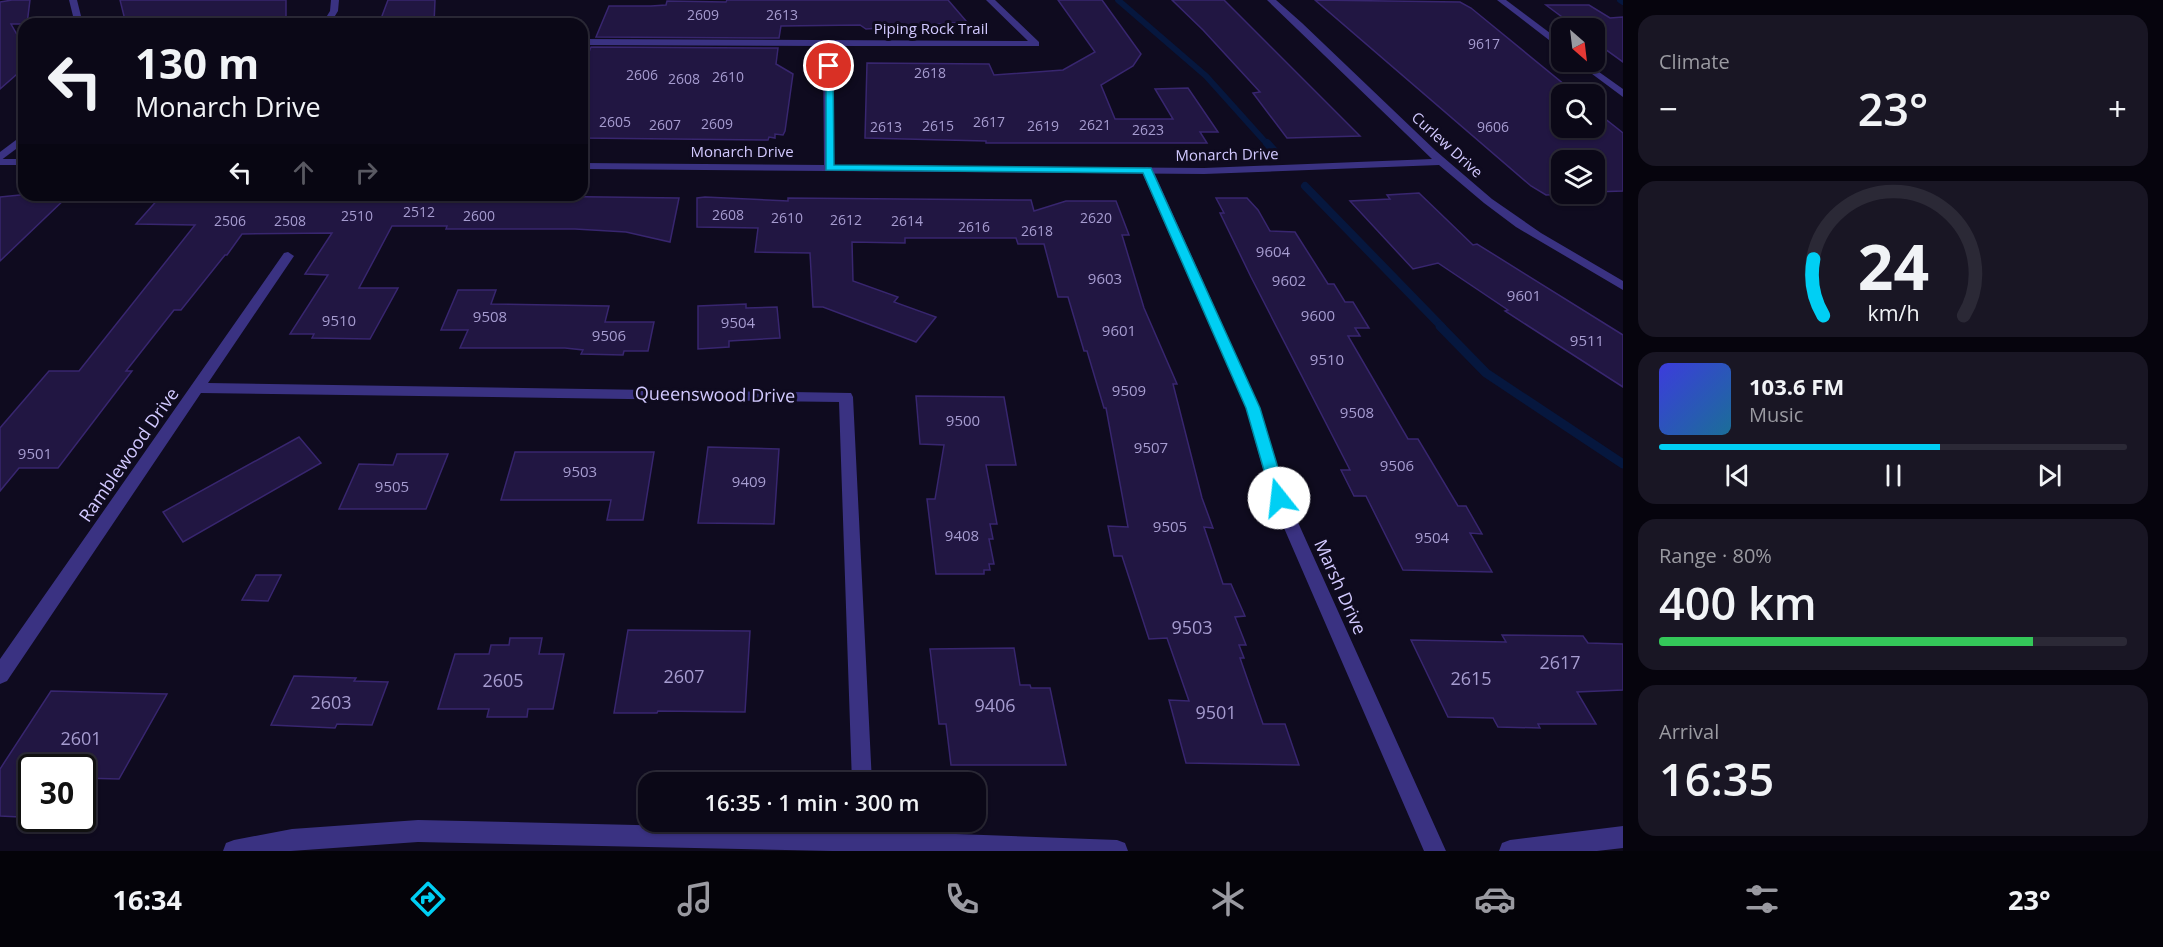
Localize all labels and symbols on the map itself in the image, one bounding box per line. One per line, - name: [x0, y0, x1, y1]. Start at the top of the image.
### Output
- house number: 2609: [687, 5, 719, 24]
- house number: 2613: [766, 5, 798, 24]
- street label: Piping Rock Trail: [874, 18, 988, 38]
- north arrow: [1551, 18, 1605, 72]
- house number: 9617: [1468, 34, 1500, 53]
- pin: [803, 40, 854, 91]
- house number: 2618: [914, 63, 946, 82]
- house number: 2606: [626, 65, 658, 84]
- house number: 2610: [712, 67, 744, 86]
- house number: 2608: [668, 69, 700, 88]
- street label: Curlew Drive: [1408, 107, 1488, 182]
- house number: 2605: [599, 112, 631, 131]
- house number: 2617: [973, 112, 1005, 131]
- house number: 2609: [701, 114, 733, 133]
- house number: 2607: [649, 115, 681, 134]
- house number: 2621: [1079, 115, 1111, 134]
- house number: 2615: [922, 116, 954, 135]
- house number: 2619: [1027, 116, 1059, 135]
- house number: 2613: [870, 117, 902, 136]
- house number: 9606: [1477, 117, 1509, 136]
- house number: 2623: [1132, 120, 1164, 139]
- street label: Monarch Drive: [690, 141, 794, 161]
- street label: Monarch Drive: [1175, 143, 1279, 165]
- house number: 2512: [403, 202, 435, 221]
- house number: 2608: [712, 205, 744, 224]
- house number: 2510: [341, 206, 373, 225]
- house number: 2600: [463, 206, 495, 225]
- house number: 2610: [771, 208, 803, 227]
- house number: 2620: [1080, 208, 1112, 227]
- house number: 2612: [830, 210, 862, 229]
- house number: 2506: [214, 211, 246, 230]
- house number: 2508: [274, 211, 306, 230]
- house number: 2614: [891, 211, 923, 230]
- house number: 2616: [958, 217, 990, 236]
- house number: 2618: [1021, 221, 1053, 240]
- house number: 9604: [1256, 241, 1291, 261]
- house number: 9603: [1088, 268, 1122, 288]
- house number: 9602: [1272, 270, 1306, 290]
- house number: 9601: [1507, 285, 1541, 305]
- house number: 9600: [1301, 305, 1335, 325]
- house number: 9508: [473, 306, 507, 326]
- house number: 9510: [322, 310, 356, 330]
- house number: 9504: [721, 312, 756, 332]
- house number: 9601: [1102, 320, 1136, 340]
- house number: 9506: [592, 325, 626, 345]
- house number: 9511: [1570, 330, 1604, 350]
- house number: 9510: [1310, 349, 1344, 369]
- house number: 9509: [1112, 380, 1146, 400]
- street label: Queenswood Drive: [635, 381, 795, 407]
- street label: Ramblewood Drive: [73, 383, 184, 526]
- house number: 9508: [1340, 402, 1374, 422]
- house number: 9500: [946, 410, 980, 430]
- house number: 9507: [1134, 437, 1168, 457]
- house number: 9501: [18, 443, 52, 463]
- house number: 9506: [1380, 455, 1414, 475]
- house number: 9503: [563, 461, 597, 481]
- position arrow: [1247, 466, 1311, 530]
- house number: 9409: [732, 471, 766, 491]
- house number: 9505: [375, 476, 409, 496]
- house number: 9505: [1153, 516, 1187, 536]
- house number: 9408: [945, 525, 979, 545]
- house number: 9504: [1415, 527, 1450, 547]
- street label: Marsh Drive: [1309, 535, 1373, 638]
- house number: 9503: [1171, 615, 1213, 639]
- house number: 2617: [1539, 650, 1581, 674]
- house number: 2607: [663, 664, 705, 688]
- house number: 2615: [1450, 666, 1492, 690]
- house number: 2605: [482, 668, 524, 692]
- house number: 2603: [310, 690, 352, 714]
- house number: 9406: [974, 693, 1016, 717]
- house number: 9501: [1195, 700, 1237, 724]
- house number: 2601: [60, 726, 102, 750]
- speed limit sign: 30: [18, 754, 96, 832]

